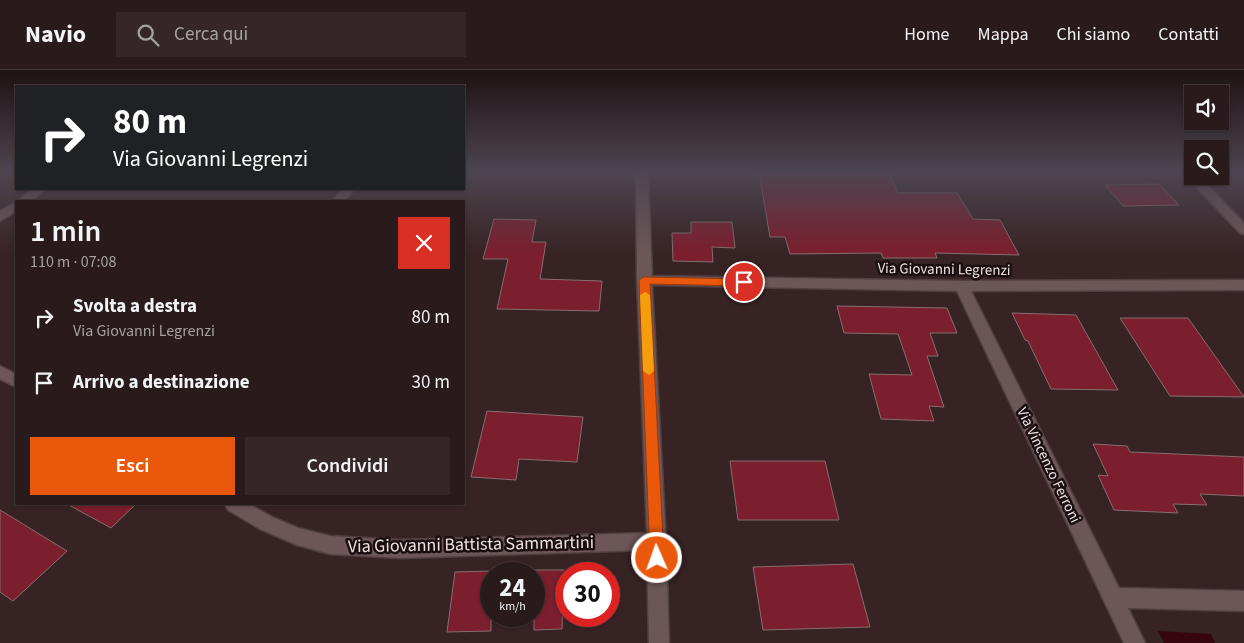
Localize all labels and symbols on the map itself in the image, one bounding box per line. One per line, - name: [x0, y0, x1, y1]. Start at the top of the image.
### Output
- street label: Via Giovanni Legrenzi: [877, 258, 1011, 281]
- pin: [723, 261, 765, 303]
- street label: Via Vincenzo Ferroni: [1011, 404, 1086, 526]
- street label: Via Giovanni Battista Sammartini: [348, 530, 594, 559]
- position arrow: [630, 531, 682, 583]
- speed limit sign: 30: [555, 562, 620, 627]

